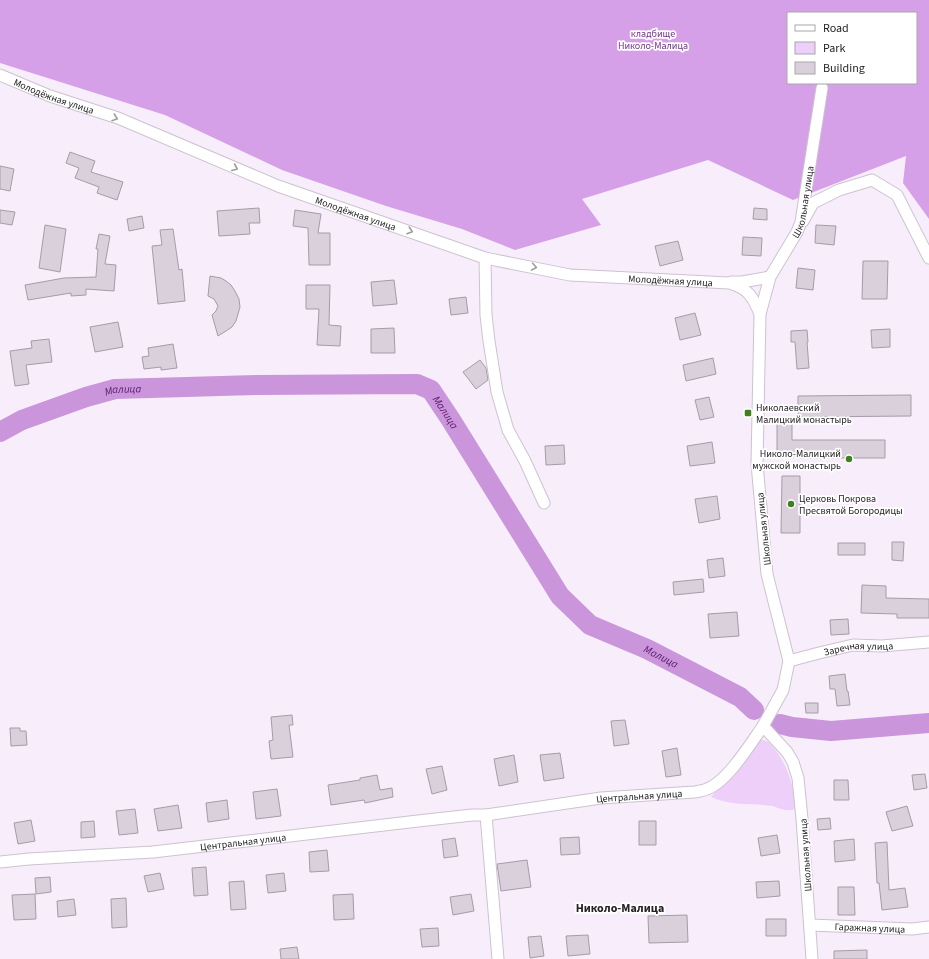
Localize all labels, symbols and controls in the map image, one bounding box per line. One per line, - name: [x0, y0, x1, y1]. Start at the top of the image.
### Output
- legend: [787, 12, 917, 84]
- text: Road: [823, 20, 849, 37]
- park label: кладбище Николо-Малица: [618, 27, 688, 53]
- text: Park: [823, 40, 845, 57]
- text: Building: [823, 60, 865, 77]
- street label: Молодёжная улица: [11, 76, 96, 118]
- one-way arrow: [111, 113, 118, 121]
- one-way arrow: [232, 163, 239, 171]
- street label: Школьная улица: [789, 165, 818, 241]
- street label: Молодёжная улица: [313, 194, 398, 235]
- one-way arrow: [406, 227, 413, 235]
- one-way arrow: [531, 262, 538, 271]
- street label: Молодёжная улица: [628, 272, 713, 290]
- water label: Малица: [103, 381, 142, 400]
- water label: Малица: [429, 393, 462, 432]
- place label: Николаевский Малицкий монастырь: [756, 401, 852, 427]
- marker: Николаевский Малицкий монастырь: [743, 408, 753, 418]
- place label: Николо-Малицкий мужской монастырь: [752, 447, 841, 473]
- marker: Николо-Малицкий мужской монастырь: [844, 454, 854, 464]
- street label: Школьная улица: [753, 492, 775, 566]
- place label: Церковь Покрова Пресвятой Богородицы: [799, 492, 903, 518]
- marker: Церковь Покрова Пресвятой Богородицы: [786, 499, 796, 509]
- street label: Заречная улица: [822, 639, 894, 660]
- water label: Малица: [641, 642, 681, 672]
- street label: Центральная улица: [595, 787, 683, 807]
- street label: Школьная улица: [796, 818, 816, 892]
- street label: Центральная улица: [199, 830, 287, 854]
- district label: Николо-Малица: [576, 900, 664, 917]
- street label: Гаражная улица: [834, 920, 905, 937]

